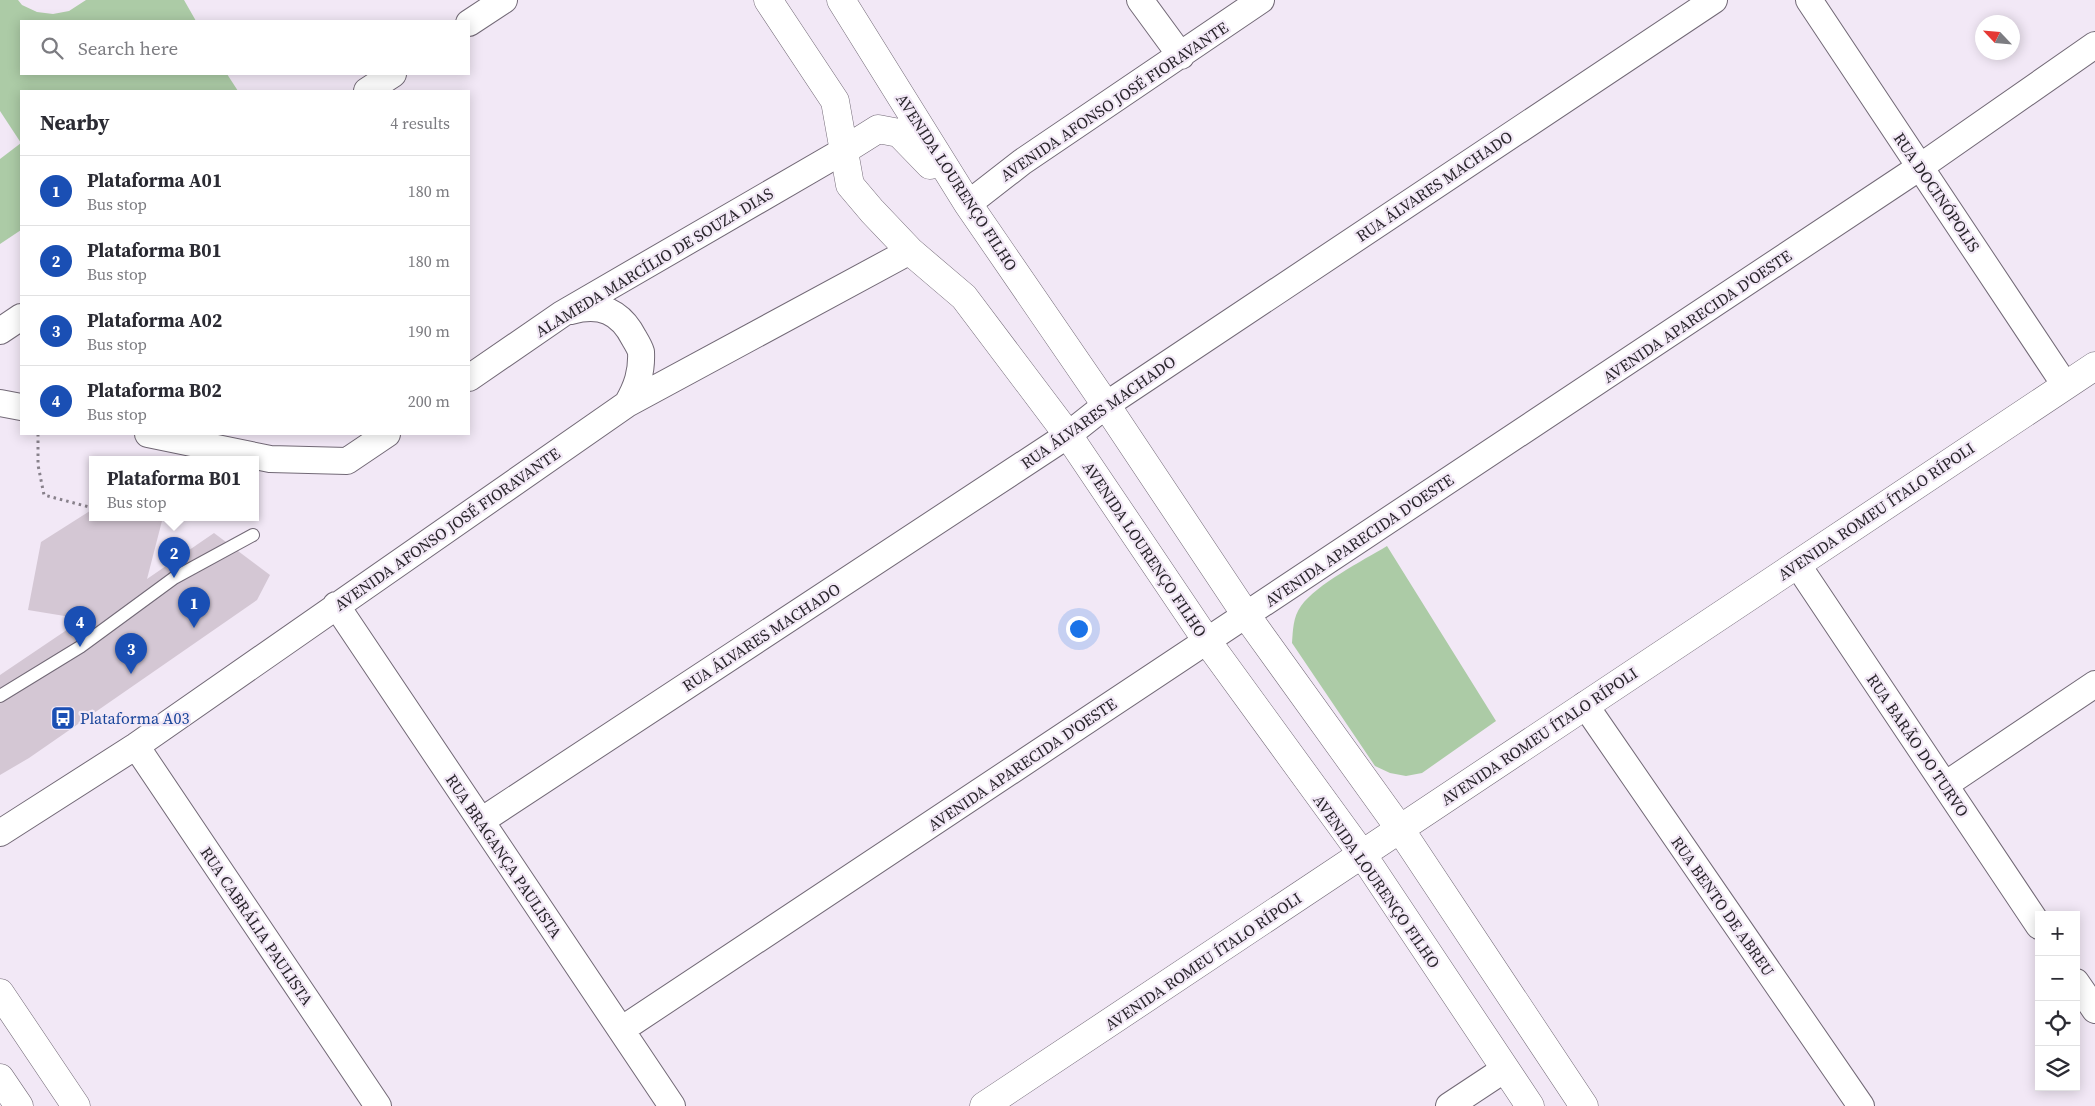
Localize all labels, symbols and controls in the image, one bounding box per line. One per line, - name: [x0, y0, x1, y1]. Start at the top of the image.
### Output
- north arrow: [1975, 15, 2020, 60]
- street label: AVENIDA AFONSO JOSÉ FIORAVANTE: [996, 16, 1233, 186]
- search box: [20, 20, 470, 75]
- icon: search: [38, 34, 66, 62]
- text: Search here: [78, 35, 178, 61]
- street label: AVENIDA LOURENÇO FILHO: [891, 89, 1023, 275]
- text: Nearby: [40, 108, 110, 137]
- text: 4 results: [390, 112, 450, 134]
- street label: RUA ÁLVARES MACHADO: [1351, 125, 1517, 247]
- street label: RUA DOCINÓPOLIS: [1889, 128, 1985, 256]
- text: Plataforma A01: [87, 167, 222, 193]
- text: 1: [52, 180, 60, 202]
- text: 180 m: [408, 180, 450, 202]
- street label: ALAMEDA MARCÍLIO DE SOUZA DIAS: [531, 182, 777, 342]
- text: Bus stop: [87, 193, 147, 215]
- text: Plataforma B01: [87, 237, 222, 263]
- street label: AVENIDA APARECIDA D'OESTE: [1598, 244, 1796, 388]
- text: 2: [52, 250, 60, 272]
- text: 180 m: [408, 250, 450, 272]
- text: Bus stop: [87, 263, 147, 285]
- text: Plataforma A02: [87, 307, 222, 333]
- text: 3: [52, 320, 60, 342]
- text: 190 m: [408, 320, 450, 342]
- text: Bus stop: [87, 333, 147, 355]
- street label: RUA ÁLVARES MACHADO: [1016, 350, 1180, 474]
- text: Plataforma B02: [87, 377, 222, 403]
- text: 4: [52, 390, 60, 412]
- text: 200 m: [408, 390, 450, 412]
- text: Bus stop: [87, 403, 147, 425]
- street label: AVENIDA ROMEU ÍTALO RÍPOLI: [1773, 437, 1979, 585]
- street label: AVENIDA AFONSO JOSÉ FIORAVANTE: [330, 442, 564, 616]
- popup: [89, 456, 259, 521]
- street label: AVENIDA LOURENÇO FILHO: [1078, 457, 1212, 641]
- text: Plataforma B01: [107, 465, 241, 491]
- street label: AVENIDA APARECIDA D'OESTE: [1260, 468, 1458, 612]
- text: Bus stop: [107, 491, 166, 513]
- pin: 2: [158, 537, 190, 578]
- street label: RUA ÁLVARES MACHADO: [678, 578, 844, 696]
- pin: 1: [178, 587, 210, 628]
- pin: 4: [64, 606, 96, 647]
- your location: [1066, 616, 1092, 642]
- pin: 3: [115, 633, 147, 674]
- street label: AVENIDA ROMEU ÍTALO RÍPOLI: [1436, 662, 1642, 810]
- street label: RUA BARÃO DO TURVO: [1862, 669, 1974, 821]
- street label: AVENIDA APARECIDA D'OESTE: [923, 692, 1121, 836]
- bus stop icon: Plataforma A03: [50, 705, 76, 731]
- place label: Plataforma A03: [80, 707, 189, 729]
- street label: RUA BRAGANÇA PAULISTA: [441, 770, 567, 943]
- street label: AVENIDA LOURENÇO FILHO: [1309, 790, 1445, 972]
- street label: RUA BENTO DE ABREU: [1666, 832, 1780, 981]
- street label: RUA CABRÁLIA PAULISTA: [196, 842, 319, 1010]
- street label: AVENIDA ROMEU ÍTALO RÍPOLI: [1100, 887, 1306, 1035]
- map controls: [2035, 911, 2080, 1091]
- button: +: [2035, 911, 2080, 956]
- button: −: [2035, 956, 2080, 1001]
- button: locate: [2035, 1001, 2080, 1046]
- button: layers: [2035, 1046, 2080, 1091]

